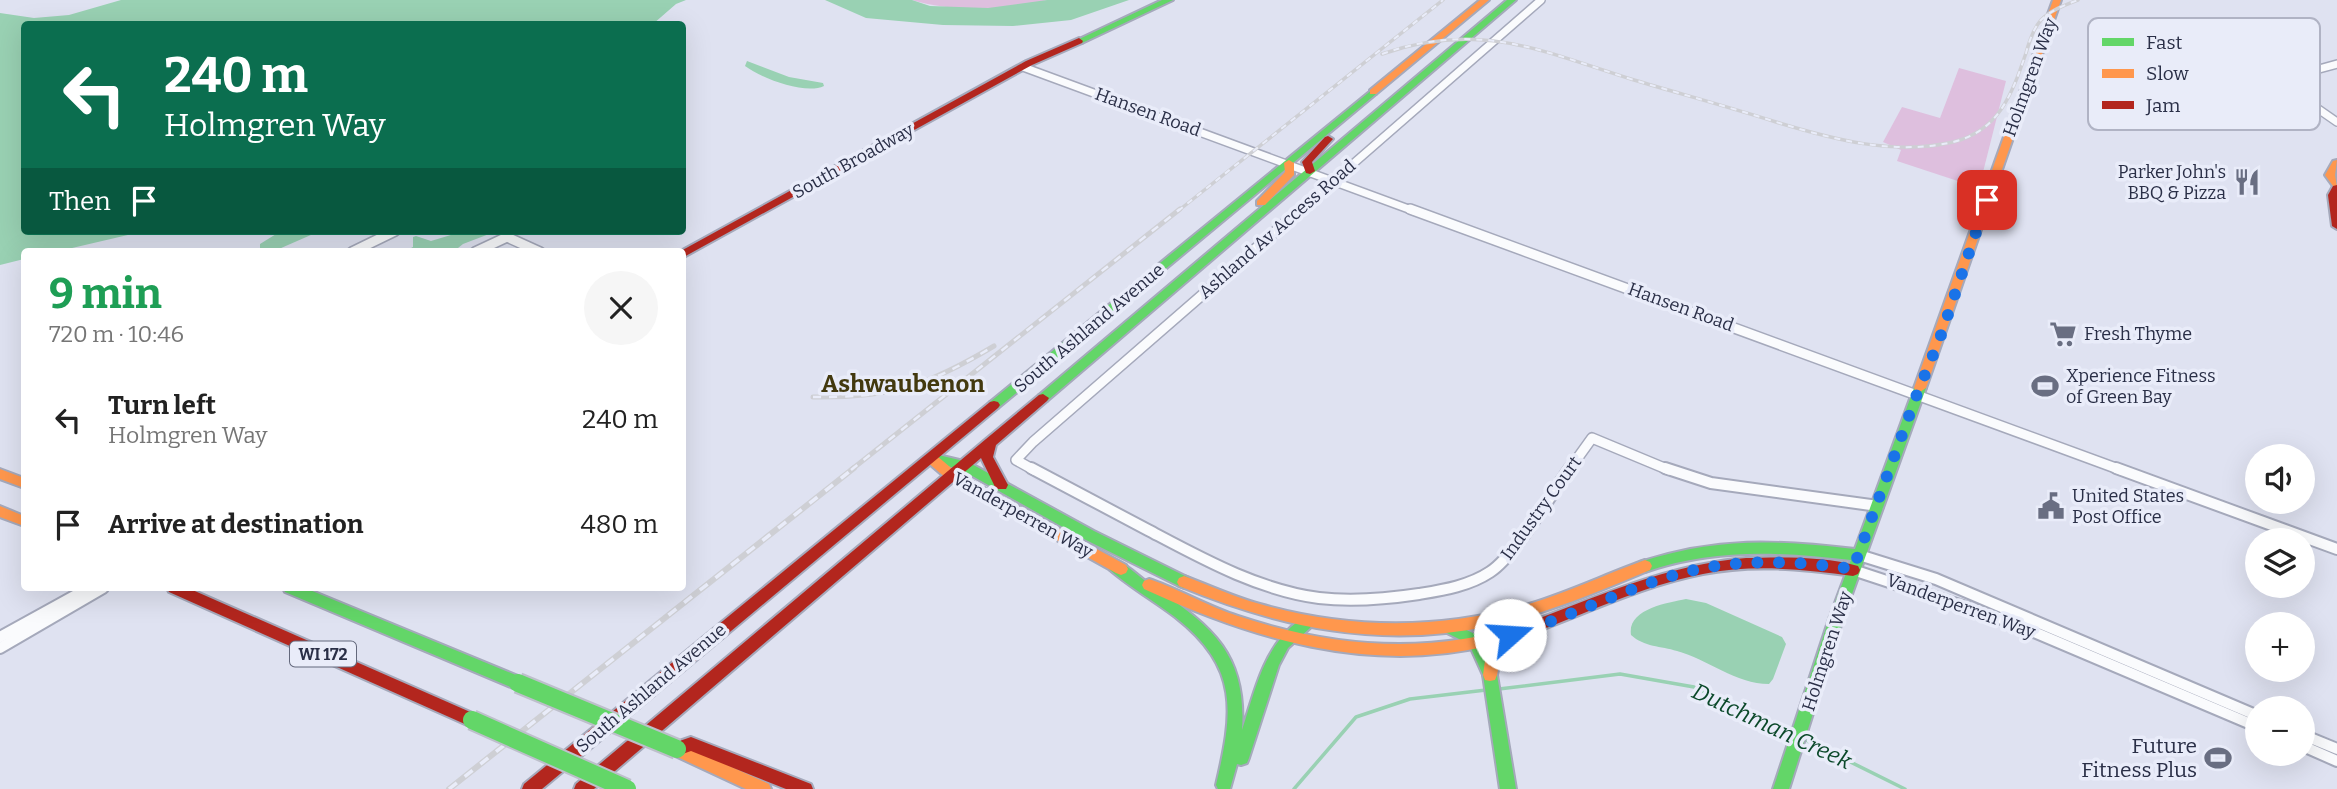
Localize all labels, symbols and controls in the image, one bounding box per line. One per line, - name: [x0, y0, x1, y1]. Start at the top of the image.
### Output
- street label: Holmgren Way: [1998, 14, 2062, 139]
- legend: [2088, 18, 2320, 130]
- text: Fast: [2146, 31, 2183, 54]
- text: 240 m: [164, 46, 308, 105]
- icon: left: [49, 49, 140, 140]
- text: Slow: [2146, 62, 2189, 85]
- street label: Hansen Road: [1092, 83, 1204, 141]
- text: Jam: [2145, 94, 2180, 117]
- text: Holmgren Way: [164, 106, 386, 144]
- street label: South Broadway: [788, 118, 918, 203]
- street label: Ashland Av Access Road: [1194, 155, 1360, 303]
- place label: Parker John's BBQ & Pizza: [2118, 161, 2226, 204]
- restaurant icon: Parker John's BBQ & Pizza: [2232, 167, 2262, 197]
- pin: [1957, 170, 2017, 230]
- icon: arrive: [1968, 181, 2006, 219]
- icon: arrive: [125, 182, 163, 220]
- text: Then: [49, 186, 111, 217]
- street label: South Ashland Avenue: [1009, 259, 1169, 397]
- text: 9 min: [49, 269, 162, 319]
- button: close: [584, 271, 658, 345]
- street label: Hansen Road: [1625, 278, 1737, 336]
- supermarket icon: Fresh Thyme: [2048, 319, 2078, 349]
- text: 720 m · 10:46: [49, 320, 184, 348]
- place label: Fresh Thyme: [2084, 323, 2192, 345]
- place label: Xperience Fitness of Green Bay: [2066, 365, 2216, 408]
- district label: Ashwaubenon: [821, 370, 985, 398]
- sports icon: Xperience Fitness of Green Bay: [2030, 371, 2060, 401]
- text: Turn left: [108, 390, 216, 421]
- icon: left: [49, 401, 87, 439]
- text: 240 m: [582, 404, 658, 435]
- text: Holmgren Way: [108, 421, 267, 449]
- map controls: [2245, 444, 2315, 766]
- button: sound: [2245, 444, 2315, 514]
- street label: Industry Court: [1496, 451, 1586, 564]
- street label: Vanderperren Way: [949, 467, 1097, 563]
- place label: United States Post Office: [2072, 485, 2184, 528]
- public building icon: United States Post Office: [2036, 491, 2066, 521]
- icon: arrive: [49, 506, 87, 544]
- text: Arrive at destination: [108, 509, 363, 540]
- text: 480 m: [581, 509, 658, 540]
- button: layers: [2245, 528, 2315, 598]
- street label: Vanderperren Way: [1884, 569, 2039, 643]
- street label: Holmgren Way: [1797, 588, 1857, 714]
- position arrow: [1473, 598, 1547, 672]
- button: +: [2245, 612, 2315, 682]
- street label: South Ashland Avenue: [571, 619, 731, 757]
- road number: WI 172: [290, 642, 356, 666]
- water label: Dutchman Creek: [1688, 677, 1857, 775]
- button: −: [2245, 696, 2315, 766]
- place label: Future Fitness Plus: [2081, 733, 2197, 783]
- sports icon: Future Fitness Plus: [2203, 743, 2233, 773]

